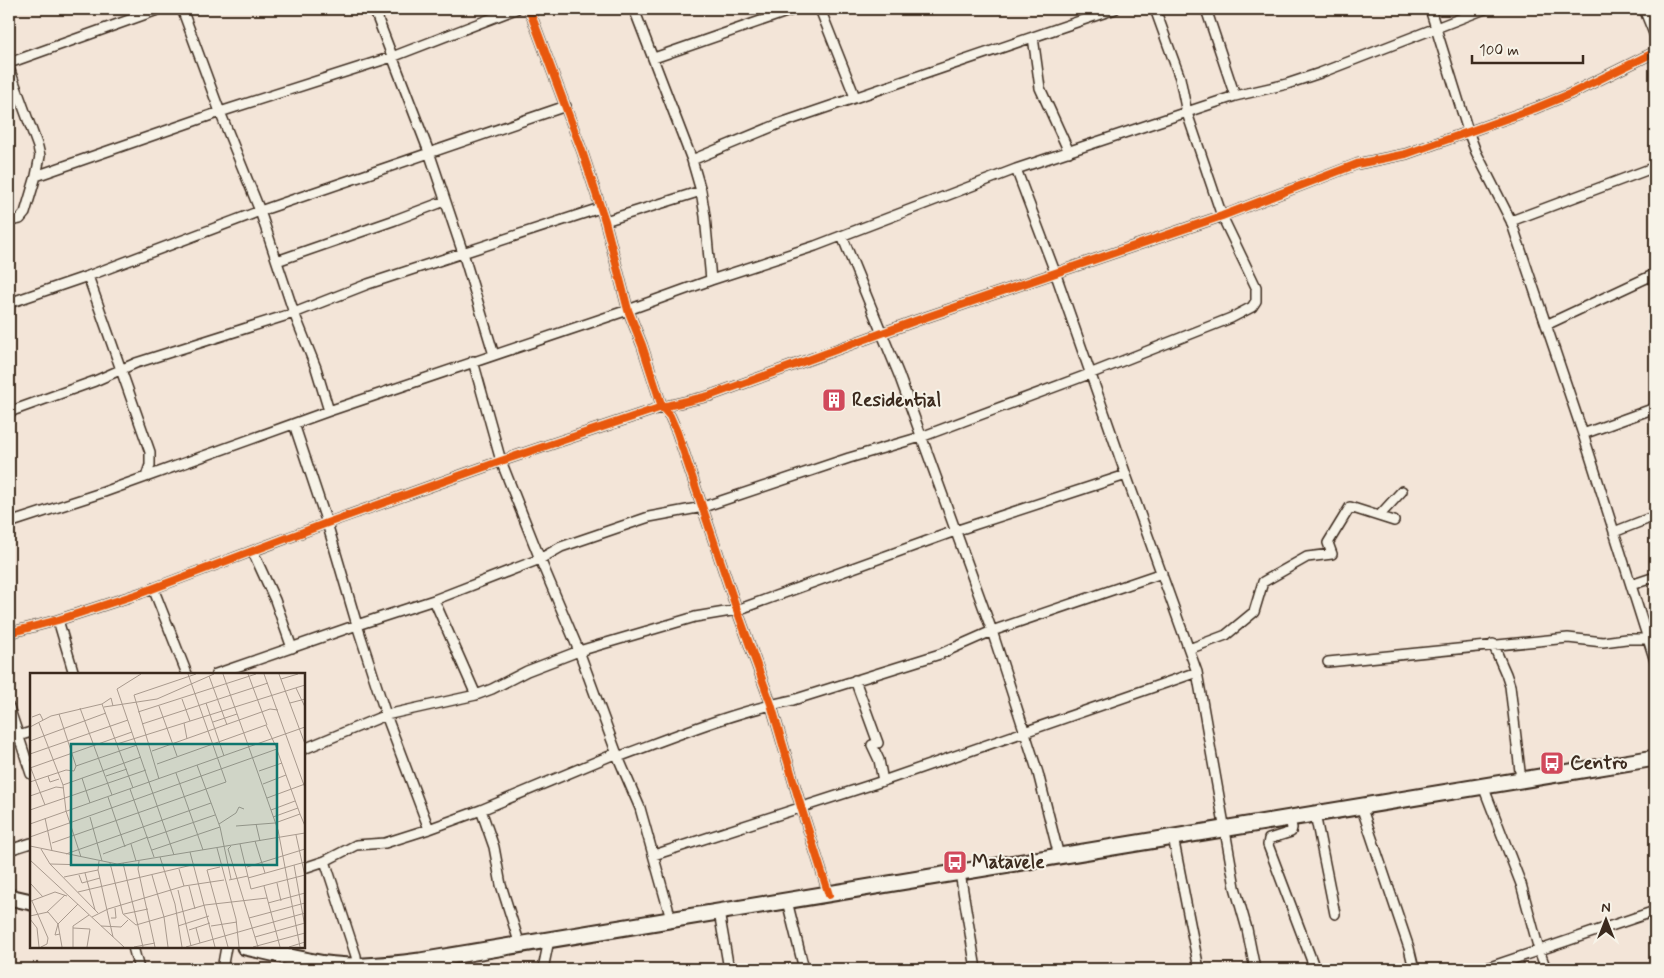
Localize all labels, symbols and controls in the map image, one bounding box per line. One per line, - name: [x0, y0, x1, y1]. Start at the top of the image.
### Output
- scale bar: [1472, 32, 1583, 64]
- text: 100 m: [1479, 41, 1519, 61]
- building icon: Residential: [821, 387, 847, 413]
- place label: Residential: [852, 388, 942, 413]
- inset map: [30, 673, 305, 948]
- bus stop icon: Centro: [1539, 750, 1565, 776]
- place label: Centro: [1570, 751, 1628, 776]
- bus stop icon: Matavele: [942, 849, 968, 875]
- place label: Matavele: [972, 850, 1045, 875]
- north arrow: [1582, 896, 1632, 946]
- text: N: [1601, 899, 1611, 917]

